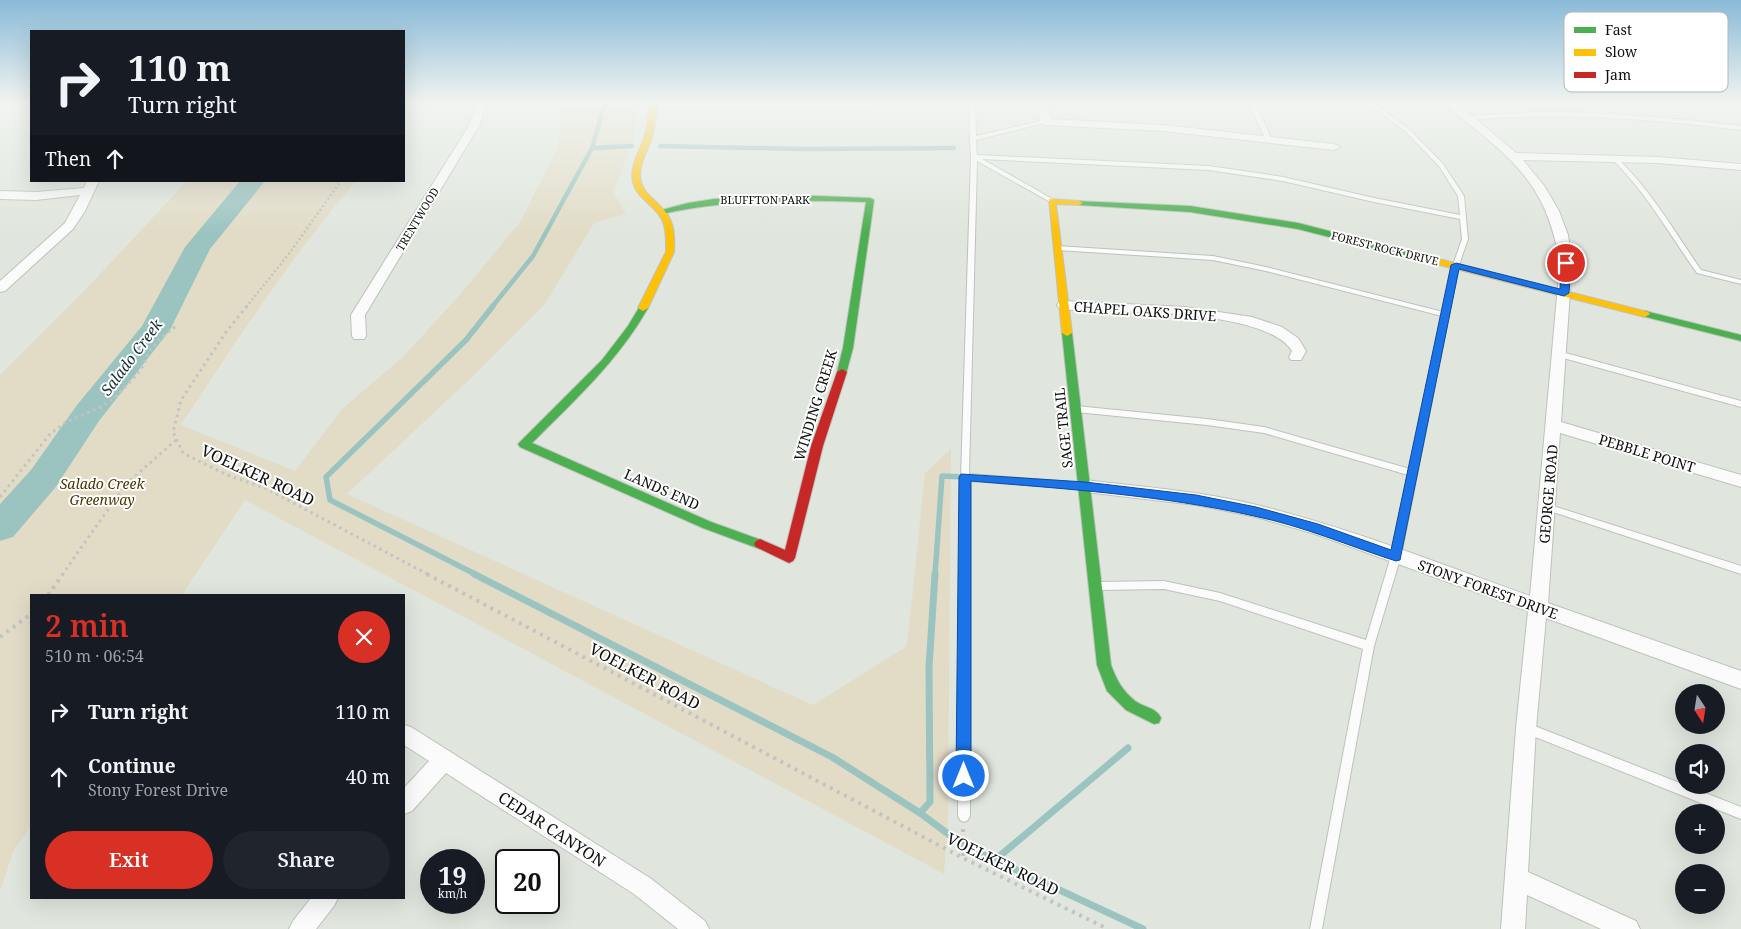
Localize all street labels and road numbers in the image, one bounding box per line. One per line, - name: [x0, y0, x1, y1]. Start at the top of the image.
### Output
- street label: TRENTWOOD: [392, 184, 442, 254]
- street label: BLUFFTON PARK: [720, 192, 810, 207]
- street label: FOREST ROCK DRIVE: [1330, 227, 1440, 269]
- street label: CHAPEL OAKS DRIVE: [1073, 297, 1217, 325]
- street label: WINDING CREEK: [789, 347, 841, 463]
- street label: SAGE TRAIL: [1049, 387, 1077, 469]
- street label: PEBBLE POINT: [1596, 429, 1698, 477]
- street label: VOELKER ROAD: [198, 439, 318, 511]
- street label: GEORGE ROAD: [1534, 444, 1562, 544]
- street label: LANDS END: [621, 464, 703, 514]
- street label: STONY FOREST DRIVE: [1415, 555, 1561, 623]
- street label: VOELKER ROAD: [586, 637, 704, 715]
- street label: CEDAR CANYON: [494, 786, 610, 872]
- street label: VOELKER ROAD: [943, 827, 1063, 901]

